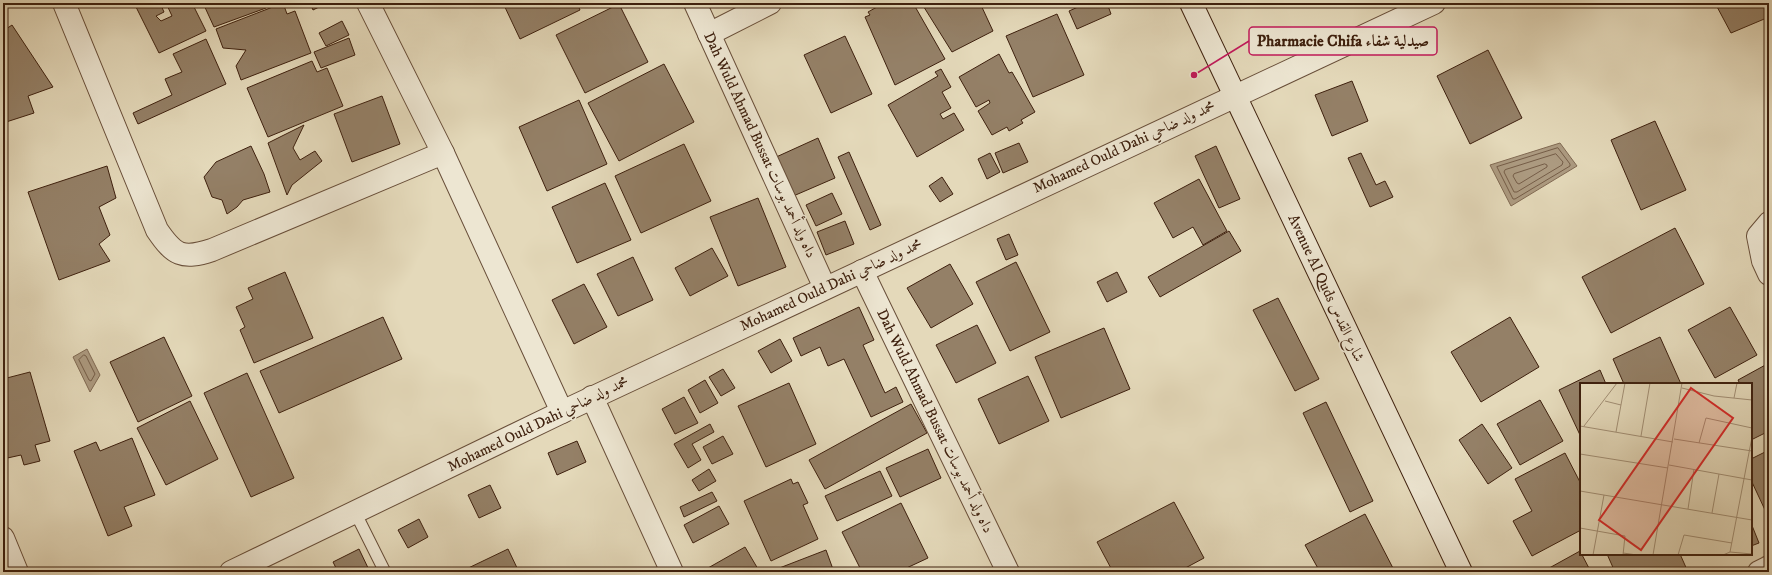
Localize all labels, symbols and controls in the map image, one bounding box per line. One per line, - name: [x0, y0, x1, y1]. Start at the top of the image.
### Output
- callout: Pharmacie Chifa صيدلية شفاء: [1249, 27, 1437, 55]
- street label: Dah Wuld Ahmad Bussat داه ولد أحمد بوسات: [699, 28, 823, 261]
- text: Pharmacie Chifa صيدلية شفاء: [1257, 31, 1429, 51]
- street label: Mohamed Ould Dahi محمد ولد ضاحي: [1030, 96, 1219, 199]
- street label: Avenue Al Quds شارع القدس: [1281, 211, 1369, 366]
- street label: Mohamed Ould Dahi محمد ولد ضاحي: [737, 234, 926, 337]
- street label: Dah Wuld Ahmad Bussat داه ولد أحمد بوسات: [872, 305, 999, 536]
- street label: Mohamed Ould Dahi محمد ولد ضاحي: [444, 372, 633, 478]
- inset map: [1580, 383, 1752, 555]

